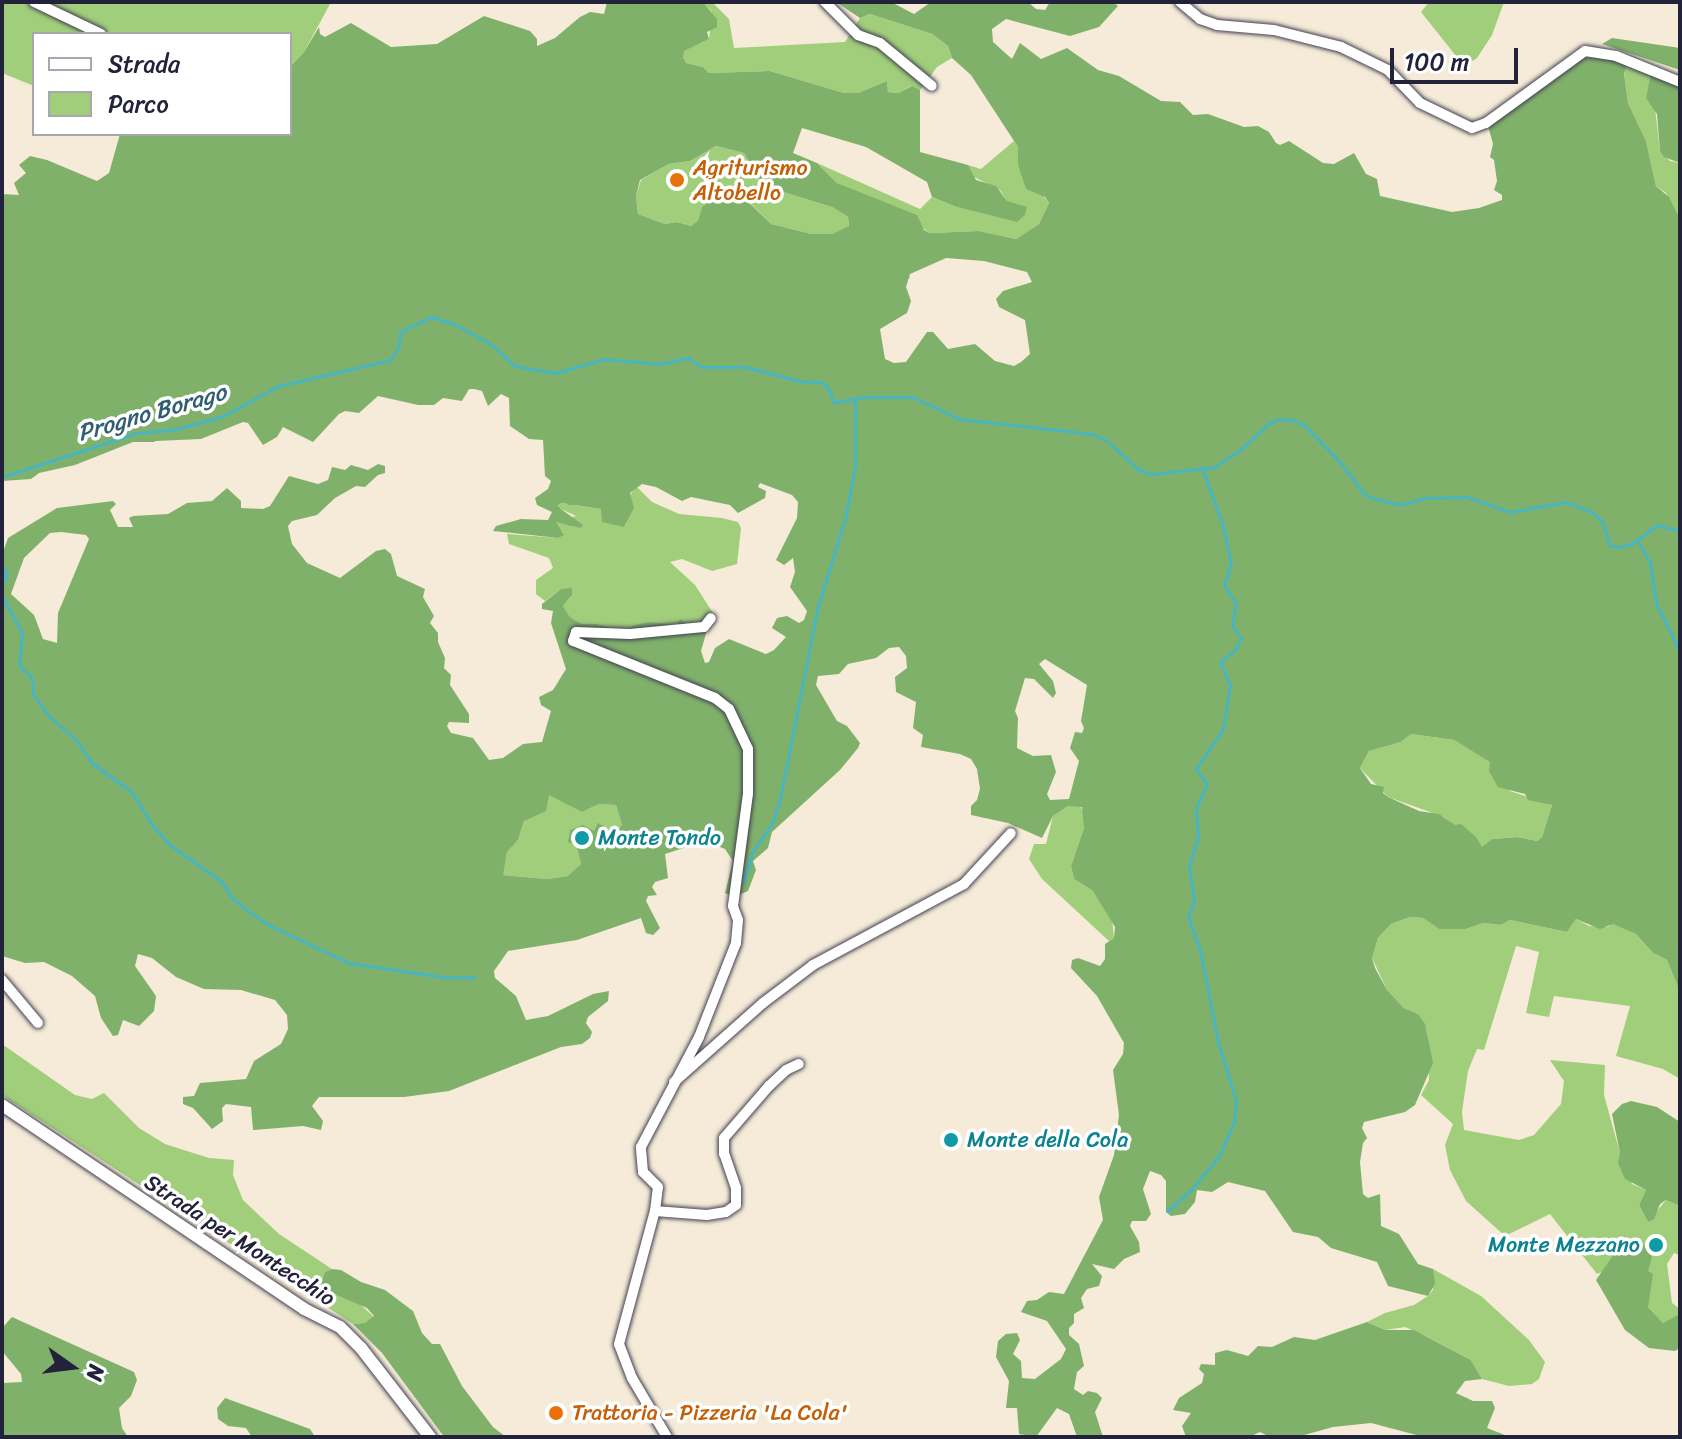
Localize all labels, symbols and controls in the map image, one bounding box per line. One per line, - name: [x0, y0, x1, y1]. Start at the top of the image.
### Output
- legend: [32, 32, 292, 136]
- scale bar: [1394, 32, 1522, 82]
- text: 100 m: [1404, 41, 1469, 83]
- text: Strada: [108, 43, 180, 85]
- text: Parco: [108, 83, 169, 125]
- place label: Agriturismo Altobello: [693, 154, 808, 206]
- marker: Agriturismo Altobello: [668, 171, 686, 189]
- water label: Progno Borago: [74, 378, 230, 448]
- place label: Monte Tondo: [598, 825, 722, 851]
- marker: Monte Tondo: [573, 829, 591, 847]
- place label: Monte della Cola: [967, 1127, 1129, 1153]
- marker: Monte della Cola: [942, 1131, 960, 1149]
- street label: Strada per Montecchio: [140, 1168, 340, 1312]
- place label: Monte Mezzano: [1488, 1232, 1640, 1258]
- marker: Monte Mezzano: [1647, 1236, 1665, 1254]
- north arrow: [32, 1327, 112, 1407]
- text: N: [75, 1361, 117, 1385]
- place label: Trattoria - Pizzeria 'La Cola': [572, 1400, 849, 1426]
- marker: Trattoria - Pizzeria 'La Cola': [547, 1404, 565, 1422]

